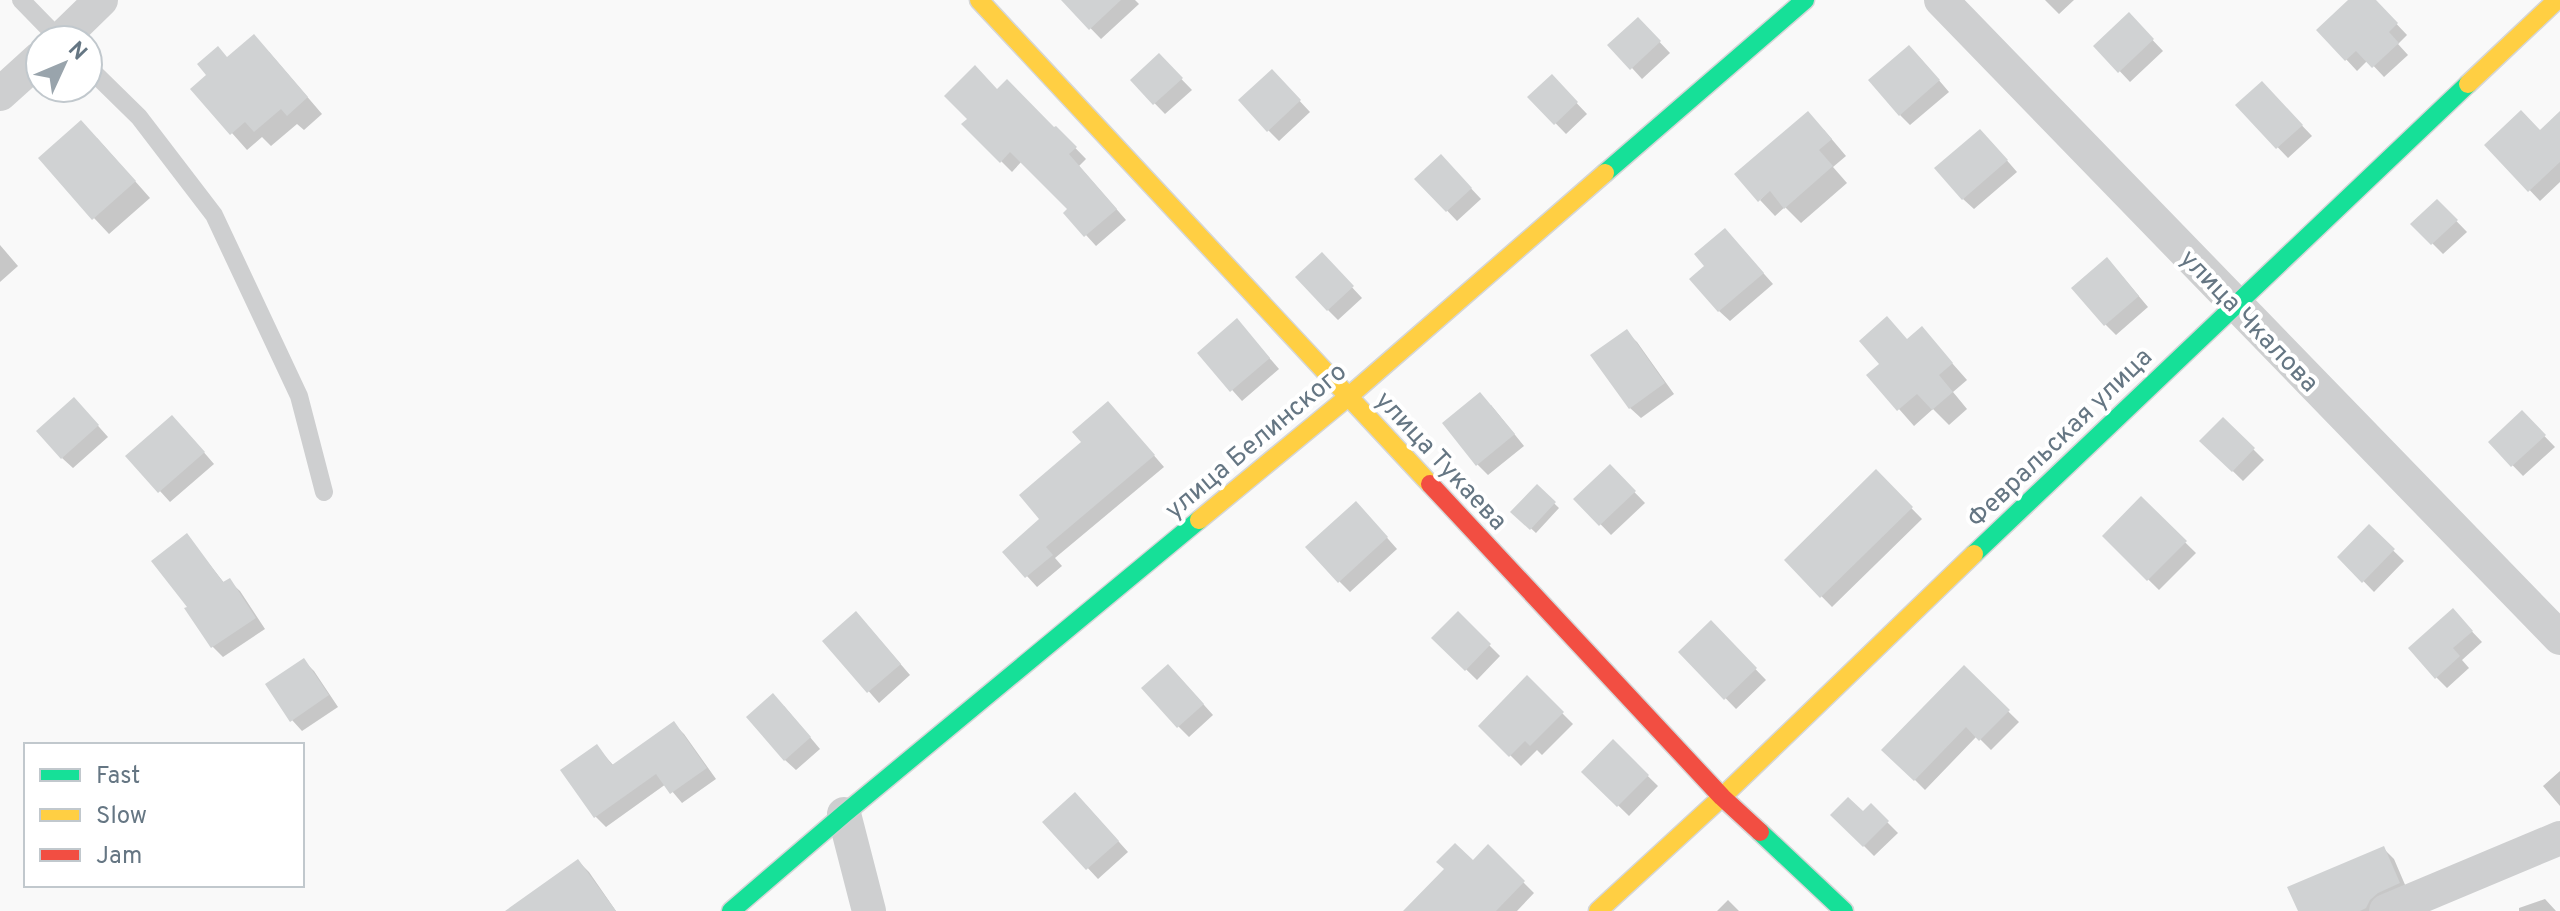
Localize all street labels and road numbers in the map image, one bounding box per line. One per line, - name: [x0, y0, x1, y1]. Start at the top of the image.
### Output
- street label: улица Чкалова: [2172, 243, 2325, 400]
- street label: Февральская улица: [1961, 342, 2160, 536]
- street label: улица Белинского: [1159, 356, 1354, 528]
- street label: улица Тукаева: [1367, 385, 1513, 538]

